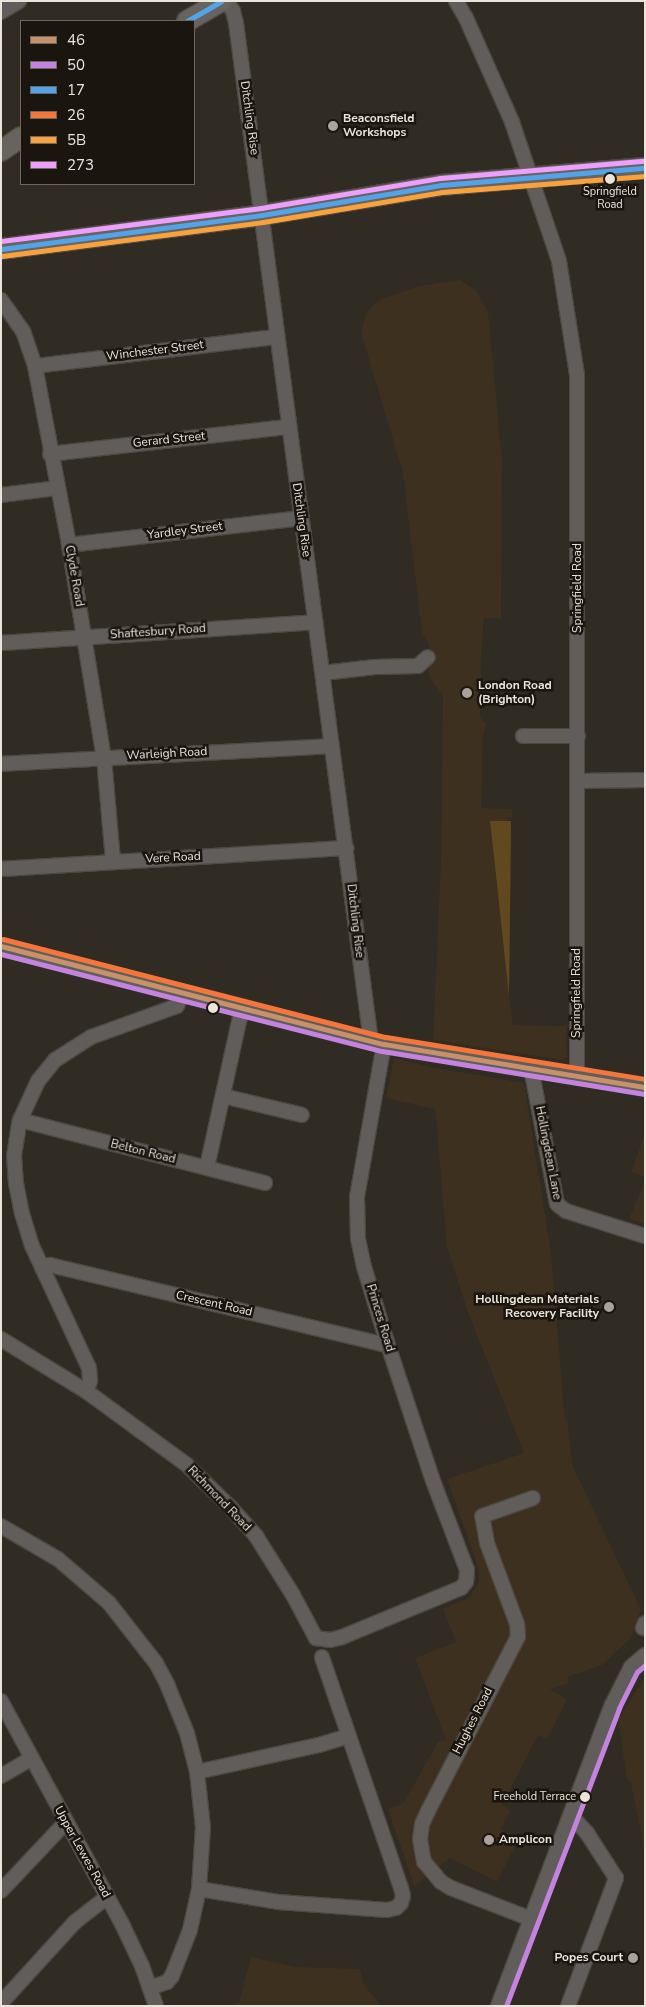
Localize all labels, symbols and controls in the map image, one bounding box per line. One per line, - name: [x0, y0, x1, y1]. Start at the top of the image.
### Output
- legend: [20, 20, 195, 185]
- text: 46: [67, 30, 85, 50]
- text: 50: [67, 55, 85, 75]
- text: 17: [67, 80, 85, 100]
- street label: Ditchling Rise: [237, 80, 261, 156]
- text: 26: [67, 105, 85, 125]
- place label: Beaconsfield Workshops: [343, 112, 414, 140]
- marker: Beaconsfield Workshops: [327, 120, 339, 132]
- text: 5B: [67, 130, 86, 150]
- text: 273: [67, 155, 94, 175]
- marker: Springfield Road: [605, 174, 615, 184]
- place label: Springfield Road: [583, 186, 637, 212]
- street label: Winchester Street: [106, 338, 204, 364]
- street label: Gerard Street: [132, 429, 206, 451]
- street label: Ditchling Rise: [289, 482, 313, 558]
- street label: Yardley Street: [147, 519, 223, 543]
- street label: Springfield Road: [571, 543, 585, 633]
- street label: Clyde Road: [62, 544, 86, 608]
- street label: Shaftesbury Road: [110, 621, 206, 643]
- place label: London Road (Brighton): [478, 679, 552, 707]
- marker: London Road (Brighton): [460, 686, 474, 700]
- street label: Warleigh Road: [126, 745, 208, 763]
- street label: Vere Road: [145, 849, 201, 867]
- street label: Ditchling Rise: [343, 883, 367, 959]
- street label: Springfield Road: [570, 948, 584, 1038]
- unlabelled marker: [208, 1003, 218, 1013]
- street label: Hollingdean Lane: [532, 1105, 564, 1201]
- street label: Belton Road: [109, 1137, 177, 1167]
- street label: Princes Road: [363, 1282, 397, 1354]
- street label: Crescent Road: [174, 1288, 254, 1320]
- place label: Hollingdean Materials Recovery Facility: [475, 1293, 599, 1321]
- marker: Hollingdean Materials Recovery Facility: [603, 1301, 615, 1313]
- street label: Richmond Road: [184, 1463, 254, 1535]
- street label: Hughes Road: [450, 1685, 496, 1757]
- place label: Freehold Terrace: [494, 1790, 576, 1804]
- marker: Freehold Terrace: [580, 1792, 590, 1802]
- street label: Upper Lewes Road: [51, 1804, 113, 1900]
- place label: Amplicon: [499, 1833, 552, 1847]
- marker: Amplicon: [483, 1834, 495, 1846]
- place label: Popes Court: [555, 1951, 623, 1965]
- marker: Popes Court: [627, 1952, 639, 1964]

